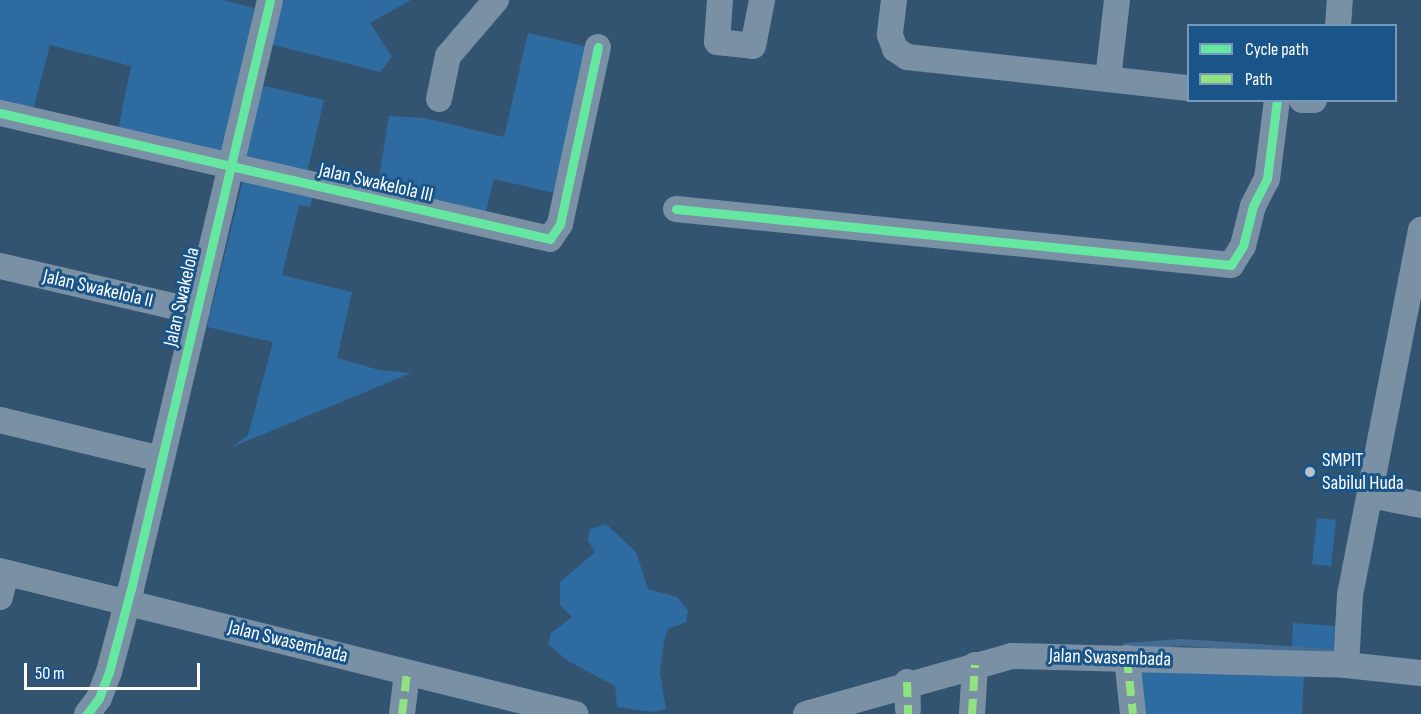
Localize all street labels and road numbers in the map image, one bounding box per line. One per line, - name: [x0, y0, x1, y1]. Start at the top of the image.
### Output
- street label: Jalan Swakelola III: [317, 158, 435, 208]
- street label: Jalan Swakelola: [159, 245, 205, 349]
- street label: Jalan Swakelola II: [41, 265, 155, 313]
- street label: Jalan Swasembada: [226, 616, 350, 668]
- street label: Jalan Swasembada: [1048, 644, 1172, 672]

